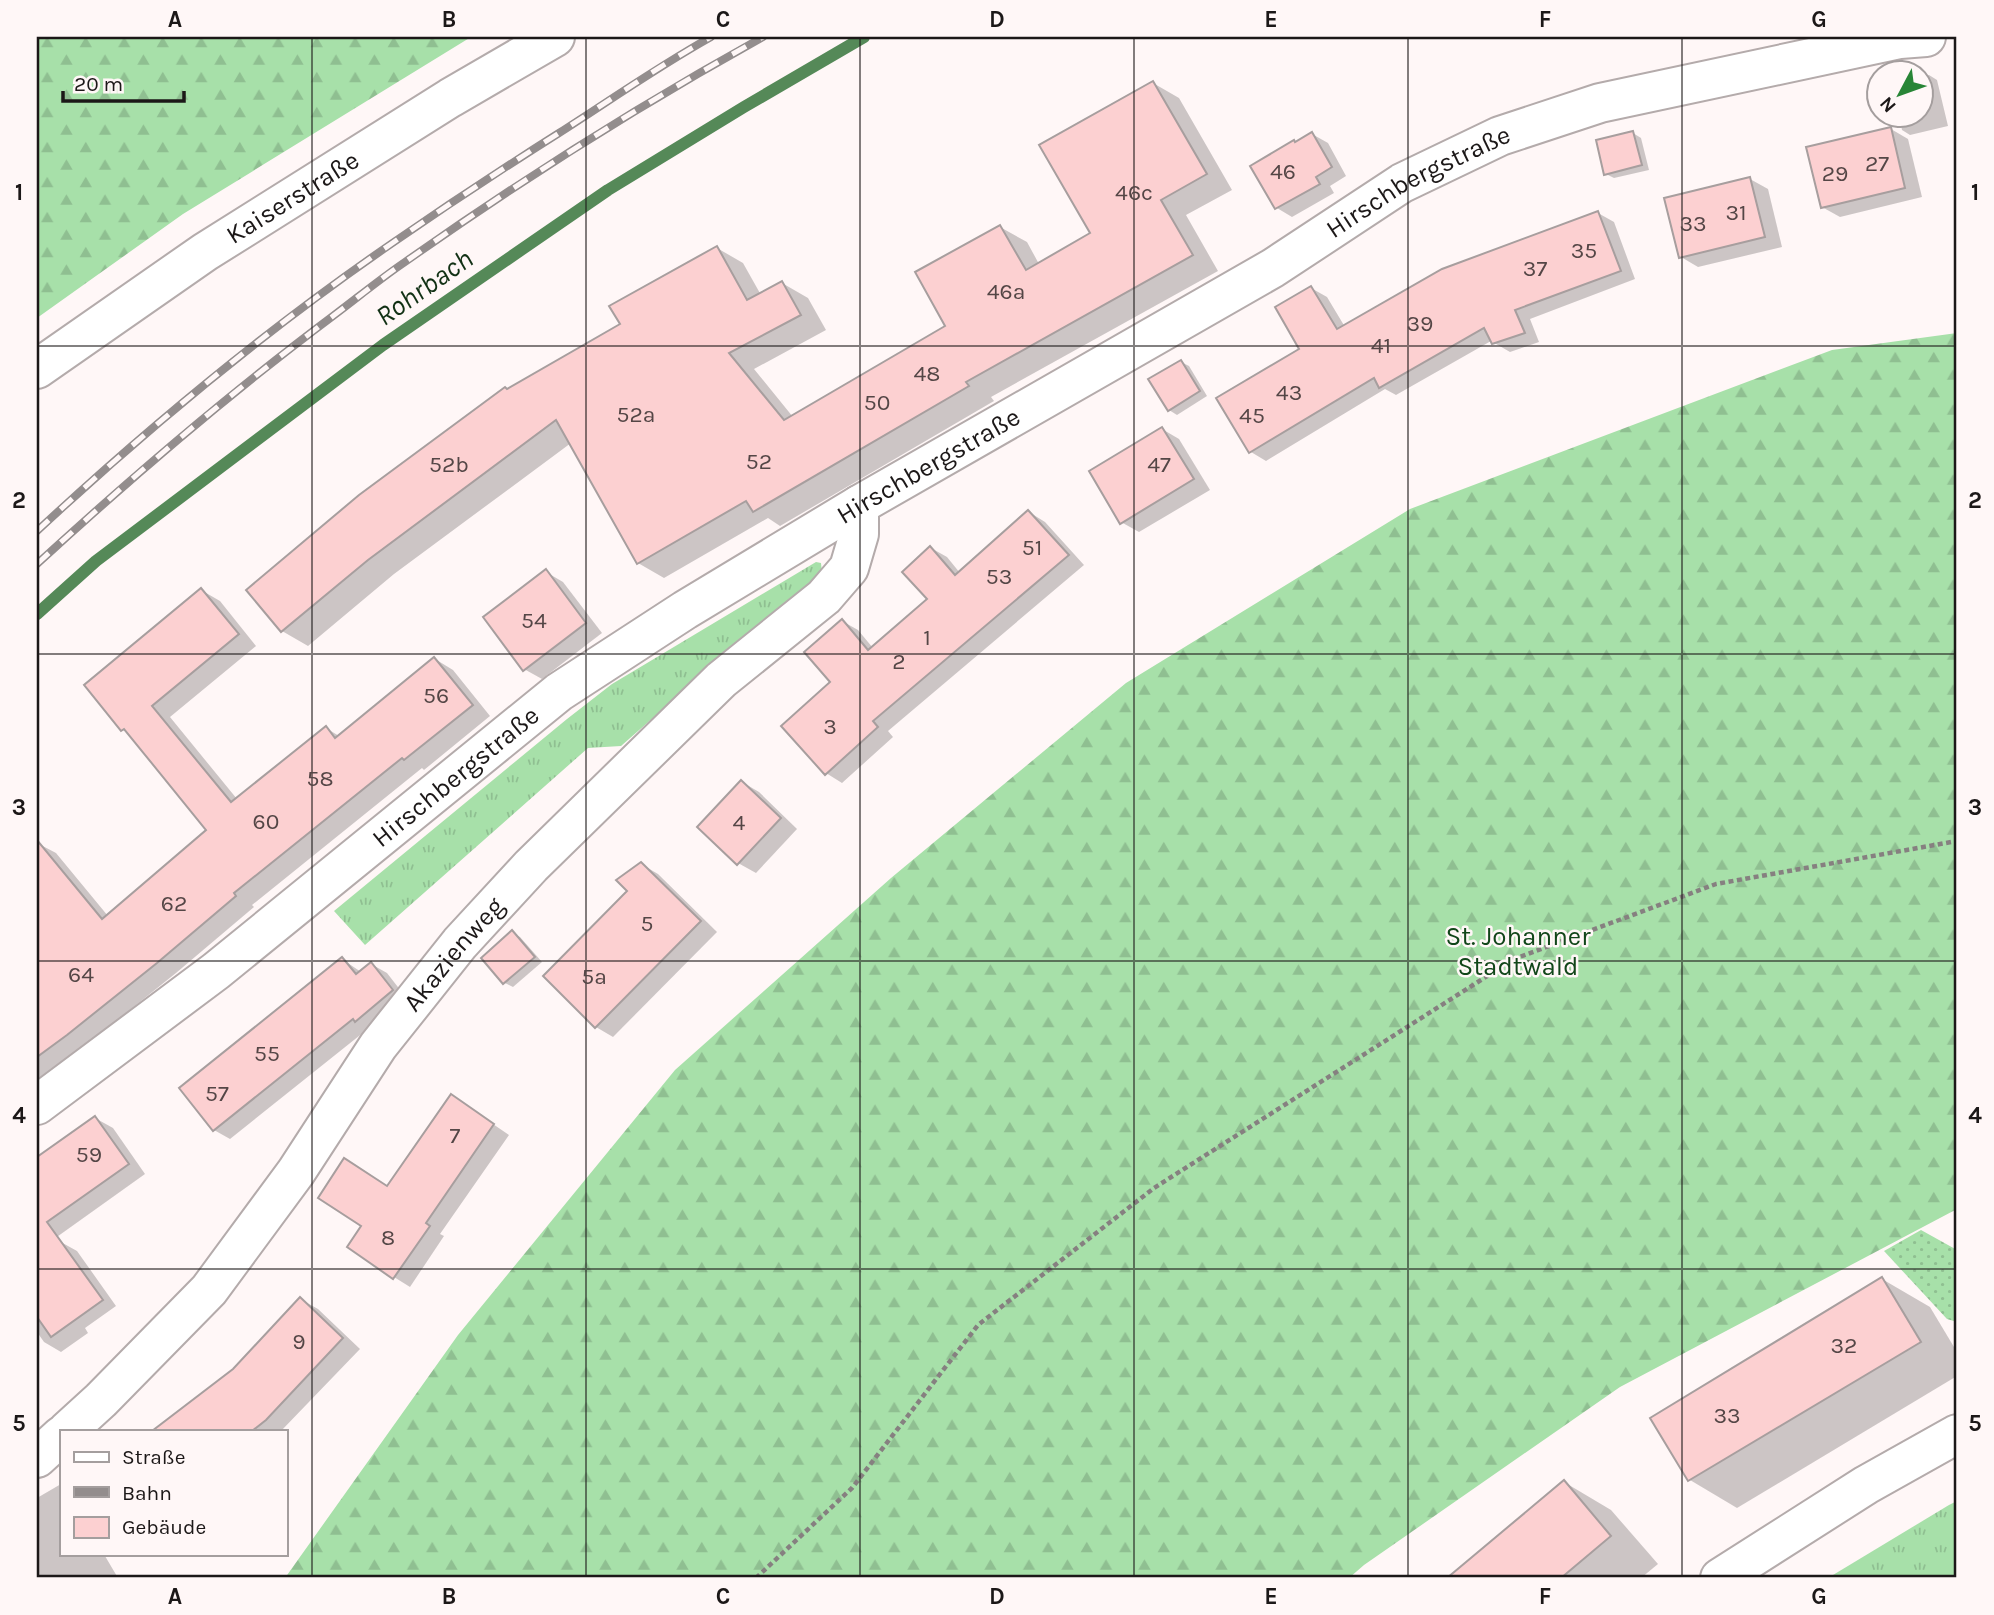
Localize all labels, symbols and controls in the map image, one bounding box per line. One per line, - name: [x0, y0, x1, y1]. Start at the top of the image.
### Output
- text: A: [168, 6, 182, 33]
- text: B: [442, 6, 456, 33]
- text: C: [716, 6, 730, 33]
- text: D: [989, 6, 1005, 33]
- text: E: [1264, 6, 1278, 33]
- text: F: [1539, 6, 1551, 33]
- text: G: [1811, 6, 1827, 33]
- scale bar: [63, 60, 184, 104]
- north arrow: [1864, 60, 1934, 130]
- text: 20 m: [74, 72, 123, 96]
- text: N: [1875, 92, 1901, 117]
- street label: Hirschbergstraße: [1320, 118, 1514, 244]
- street label: Kaiserstraße: [220, 144, 365, 250]
- house number: 27: [1865, 150, 1889, 177]
- house number: 46: [1270, 158, 1296, 185]
- house number: 29: [1822, 160, 1848, 187]
- text: 1: [15, 179, 23, 206]
- house number: 46c: [1115, 179, 1153, 206]
- text: 1: [1971, 179, 1979, 206]
- house number: 31: [1725, 199, 1747, 226]
- house number: 33: [1679, 210, 1707, 237]
- house number: 35: [1571, 237, 1597, 264]
- water label: Rohrbach: [369, 242, 479, 332]
- house number: 37: [1523, 255, 1547, 282]
- house number: 46a: [987, 278, 1025, 305]
- house number: 39: [1407, 310, 1433, 337]
- house number: 41: [1371, 332, 1391, 359]
- house number: 48: [914, 360, 940, 387]
- house number: 43: [1276, 379, 1302, 406]
- house number: 50: [864, 389, 890, 416]
- house number: 52a: [617, 401, 655, 428]
- street label: Hirschbergstraße: [831, 401, 1025, 530]
- house number: 45: [1239, 402, 1265, 429]
- house number: 52: [746, 448, 772, 475]
- house number: 52b: [429, 451, 469, 478]
- house number: 47: [1147, 451, 1171, 478]
- text: 2: [12, 487, 26, 514]
- text: 2: [1968, 487, 1982, 514]
- house number: 51: [1022, 534, 1042, 561]
- house number: 53: [986, 563, 1012, 590]
- house number: 54: [521, 607, 547, 634]
- house number: 1: [923, 624, 931, 651]
- house number: 2: [892, 648, 906, 675]
- house number: 56: [423, 682, 449, 709]
- street label: Hirschbergstraße: [365, 699, 545, 854]
- house number: 3: [823, 713, 837, 740]
- house number: 58: [306, 765, 334, 792]
- text: 3: [12, 794, 26, 821]
- text: 3: [1968, 794, 1982, 821]
- house number: 60: [253, 808, 279, 835]
- house number: 4: [733, 809, 746, 836]
- house number: 62: [161, 890, 187, 917]
- street label: Akazienweg: [396, 890, 510, 1017]
- house number: 5: [641, 910, 653, 937]
- park label: St. Johanner Stadtwald: [1445, 921, 1591, 982]
- house number: 64: [68, 961, 94, 988]
- house number: 5a: [581, 963, 607, 990]
- house number: 55: [254, 1040, 280, 1067]
- house number: 57: [205, 1080, 229, 1107]
- text: 4: [12, 1102, 26, 1129]
- text: 4: [1968, 1102, 1982, 1129]
- house number: 7: [450, 1122, 461, 1149]
- house number: 59: [76, 1141, 102, 1168]
- house number: 8: [381, 1224, 395, 1251]
- house number: 9: [292, 1328, 306, 1355]
- house number: 32: [1831, 1332, 1857, 1359]
- house number: 33: [1713, 1402, 1741, 1429]
- text: 5: [12, 1410, 26, 1437]
- text: 5: [1968, 1410, 1982, 1437]
- legend: [60, 1430, 287, 1556]
- text: Straße: [122, 1445, 185, 1469]
- text: Bahn: [122, 1481, 172, 1505]
- text: Gebäude: [122, 1515, 206, 1539]
- text: A: [168, 1583, 182, 1610]
- text: B: [442, 1583, 456, 1610]
- text: C: [716, 1583, 730, 1610]
- text: D: [989, 1583, 1005, 1610]
- text: E: [1264, 1583, 1278, 1610]
- text: F: [1539, 1583, 1551, 1610]
- text: G: [1811, 1583, 1827, 1610]

